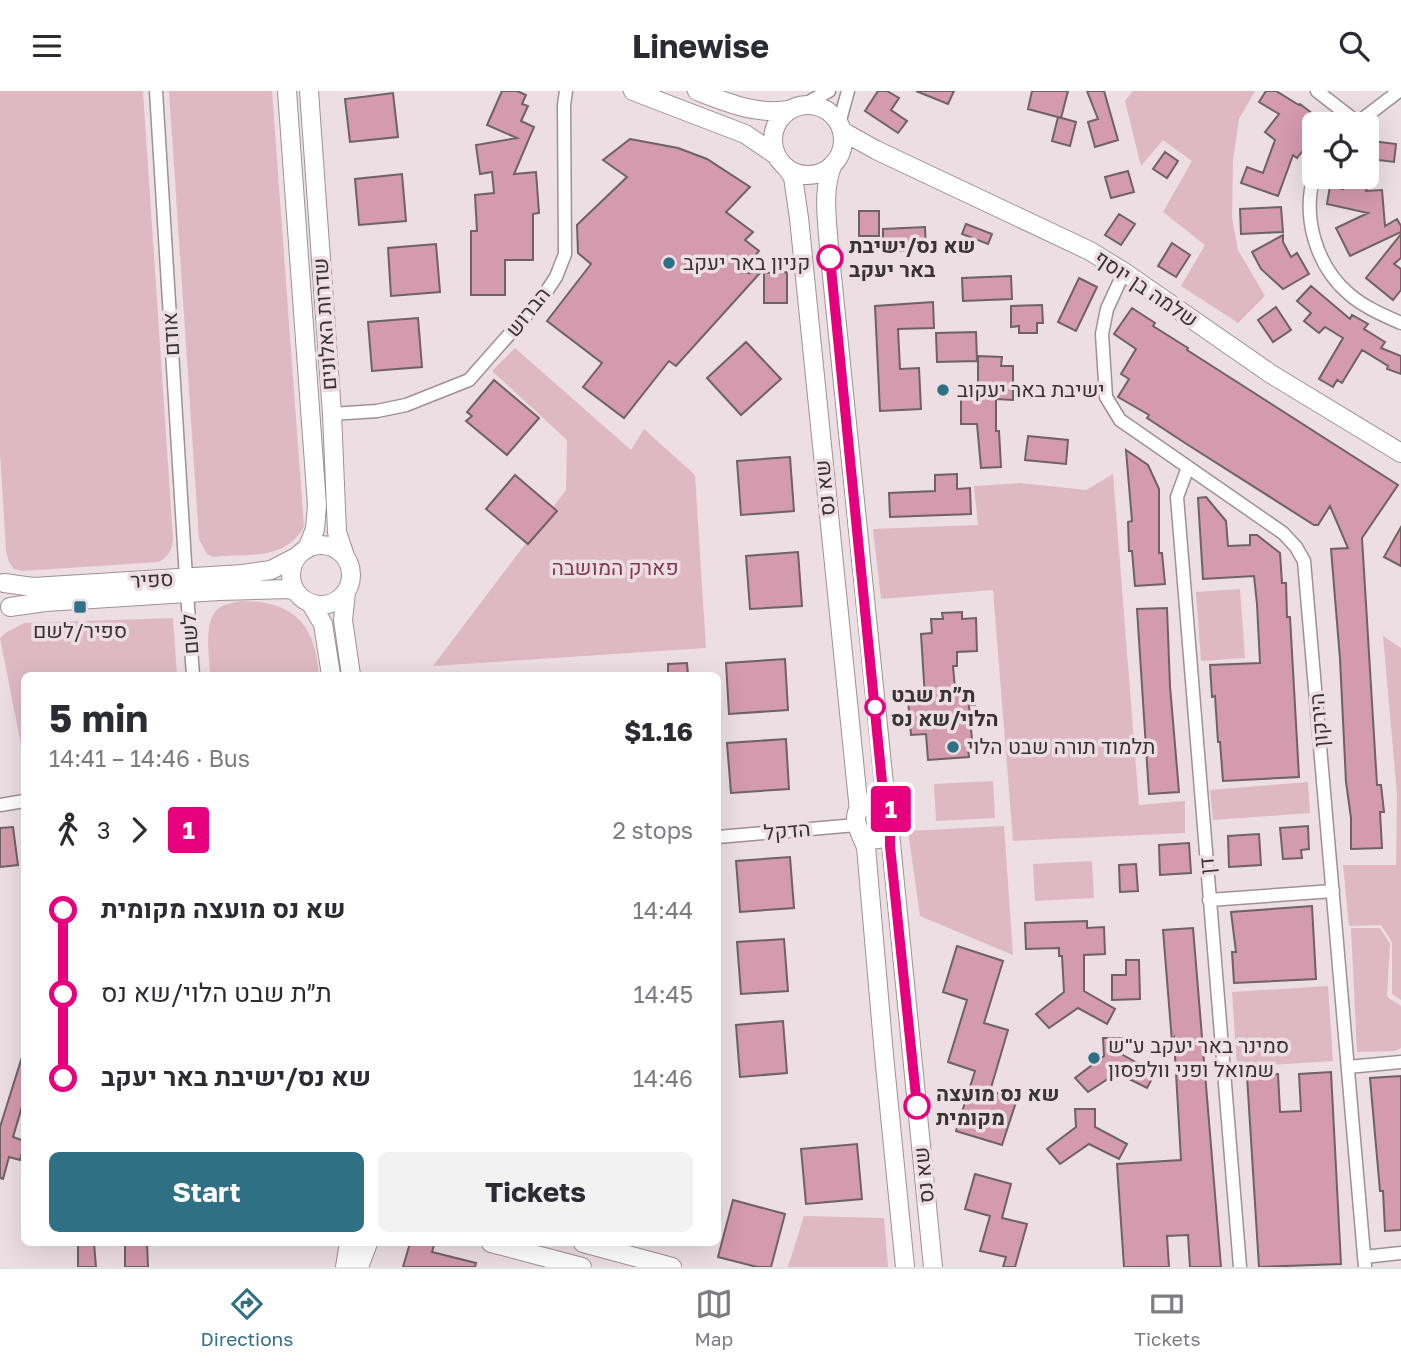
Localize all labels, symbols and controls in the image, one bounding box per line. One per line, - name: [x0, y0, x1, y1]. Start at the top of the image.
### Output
- icon: menu: [28, 27, 66, 65]
- text: Linewise: [632, 27, 769, 65]
- icon: search: [1335, 27, 1373, 65]
- map controls: [1302, 112, 1379, 189]
- button: locate: [1302, 112, 1379, 189]
- place label: שא נס/ישיבת באר יעקב: [849, 232, 976, 282]
- street label: שלמה בן יוסף: [1090, 244, 1203, 332]
- marker: שא נס/ישיבת באר יעקב: [817, 245, 843, 271]
- place label: קניון באר יעקב: [683, 249, 810, 275]
- marker: קניון באר יעקב: [661, 255, 677, 271]
- street label: שדרות האלונים: [306, 257, 342, 391]
- street label: הברוש: [499, 281, 555, 342]
- street label: אודם: [156, 311, 184, 357]
- place label: ישיבת באר יעקוב: [957, 376, 1105, 402]
- marker: ישיבת באר יעקוב: [935, 382, 951, 398]
- street label: שא נס: [808, 459, 840, 518]
- park label: פארק המושבה: [551, 554, 679, 580]
- street label: ספיר: [130, 565, 174, 593]
- marker: ספיר/לשם: [72, 599, 88, 615]
- street label: לשם: [175, 613, 203, 655]
- place label: ספיר/לשם: [33, 617, 127, 643]
- place label: ת״ת שבט הלוי/שא נס: [891, 681, 999, 731]
- street label: הירקון: [1303, 692, 1333, 748]
- text: 5 min: [49, 695, 148, 740]
- marker: ת״ת שבט הלוי/שא נס: [865, 697, 885, 717]
- text: $1.16: [624, 716, 693, 747]
- place label: תלמוד תורה שבט הלוי: [967, 733, 1155, 759]
- marker: תלמוד תורה שבט הלוי: [945, 739, 961, 755]
- text: 14:41 – 14:46 · Bus: [49, 744, 250, 772]
- line badge: 1: [868, 786, 914, 832]
- text: 1: [885, 794, 897, 823]
- icon: walk: [49, 811, 87, 849]
- icon: forward: [120, 811, 158, 849]
- text: 1: [182, 815, 195, 844]
- street label: הדקל: [762, 815, 812, 845]
- text: 3: [97, 816, 110, 844]
- text: 2 stops: [612, 816, 693, 844]
- street label: דן: [1192, 856, 1220, 876]
- text: שא נס מועצה מקומית: [101, 893, 346, 924]
- text: 14:44: [633, 896, 693, 924]
- text: ת״ת שבט הלוי/שא נס: [101, 977, 332, 1008]
- text: 14:45: [634, 980, 693, 1008]
- place label: סמינר באר יעקב ע"ש שמואל ופני וולפסון: [1108, 1032, 1289, 1082]
- marker: סמינר באר יעקב ע"ש שמואל ופני וולפסון: [1086, 1050, 1102, 1066]
- text: שא נס/ישיבת באר יעקב: [101, 1061, 371, 1092]
- text: 14:46: [633, 1064, 693, 1092]
- place label: שא נס מועצה מקומית: [936, 1080, 1060, 1130]
- marker: שא נס מועצה מקומית: [904, 1093, 930, 1119]
- street label: שא נס: [907, 1146, 939, 1205]
- button: Start: [49, 1152, 364, 1232]
- button: Tickets: [378, 1152, 693, 1232]
- tab: Directions: [201, 1285, 293, 1350]
- tab: Map: [694, 1285, 733, 1350]
- tab: Tickets: [1134, 1285, 1200, 1350]

